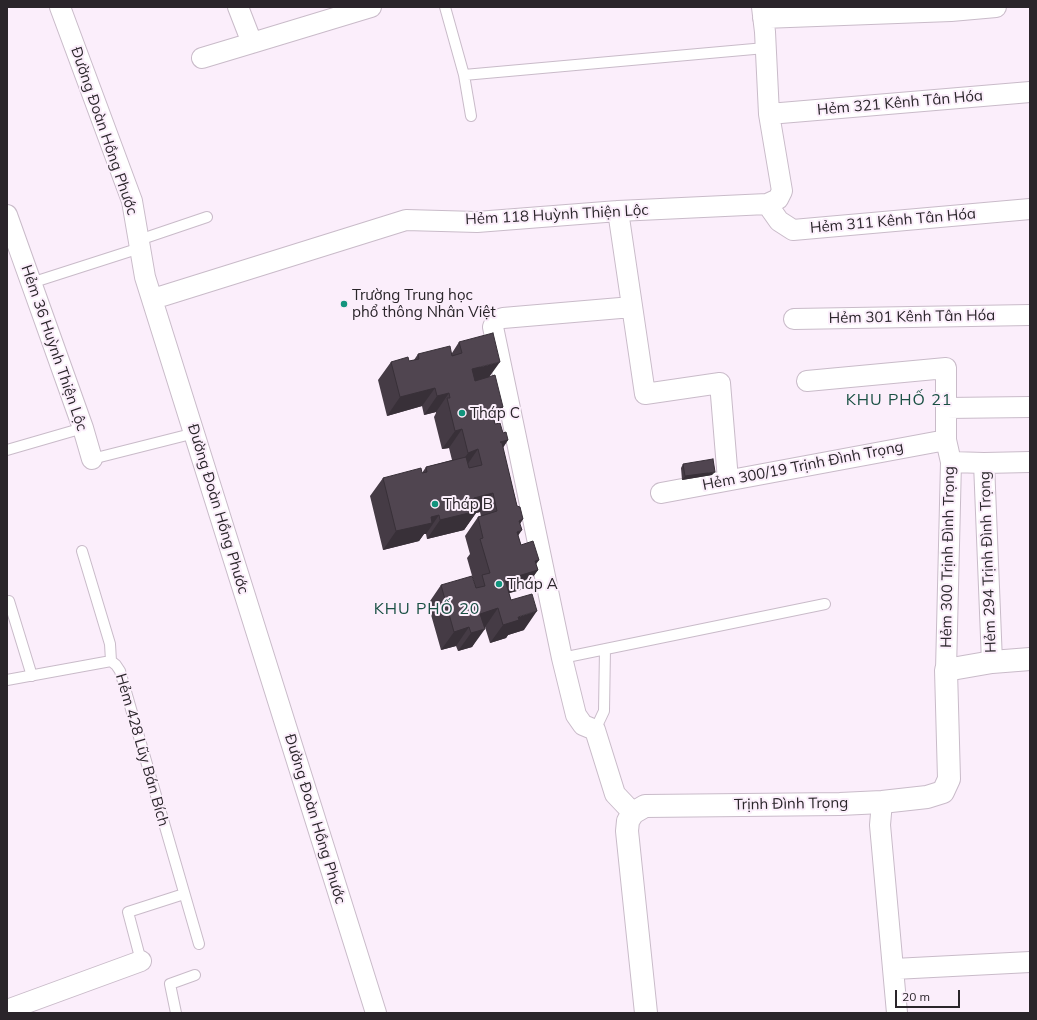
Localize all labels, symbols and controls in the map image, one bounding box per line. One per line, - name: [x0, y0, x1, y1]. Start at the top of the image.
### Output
- street label: Đường Đoàn Hồng Phước: [67, 45, 141, 217]
- street label: Hẻm 321 Kênh Tân Hóa: [816, 87, 984, 119]
- street label: Hẻm 118 Huỳnh Thiện Lộc: [465, 201, 649, 229]
- street label: Hẻm 311 Kênh Tân Hóa: [809, 205, 977, 237]
- street label: Hẻm 36 Huỳnh Thiện Lộc: [17, 263, 91, 433]
- place label: Trường Trung học phổ thông Nhân Việt: [352, 286, 496, 321]
- marker: Trường Trung học phổ thông Nhân Việt: [339, 299, 349, 309]
- street label: Hẻm 301 Kênh Tân Hóa: [829, 307, 995, 327]
- district label: KHU PHỐ 21: [846, 390, 952, 410]
- place label: Tháp C: [470, 404, 520, 422]
- marker: Tháp C: [457, 408, 467, 418]
- street label: Đường Đoàn Hồng Phước: [184, 422, 252, 596]
- street label: Hẻm 300/19 Trịnh Đình Trọng: [701, 438, 905, 494]
- street label: Hẻm 300 Trịnh Đình Trọng: [937, 466, 959, 648]
- street label: Hẻm 294 Trịnh Đình Trọng: [976, 471, 1000, 653]
- place label: Tháp B: [443, 495, 493, 513]
- marker: Tháp B: [430, 499, 440, 509]
- place label: Tháp A: [507, 575, 558, 593]
- marker: Tháp A: [494, 579, 504, 589]
- district label: KHU PHỐ 20: [374, 599, 480, 619]
- street label: Hẻm 428 Lũy Bán Bích: [112, 672, 172, 828]
- street label: Đường Đoàn Hồng Phước: [281, 732, 349, 906]
- street label: Trịnh Đình Trọng: [734, 794, 848, 814]
- scale bar: [897, 982, 962, 1008]
- text: 20 m: [902, 989, 930, 1004]

